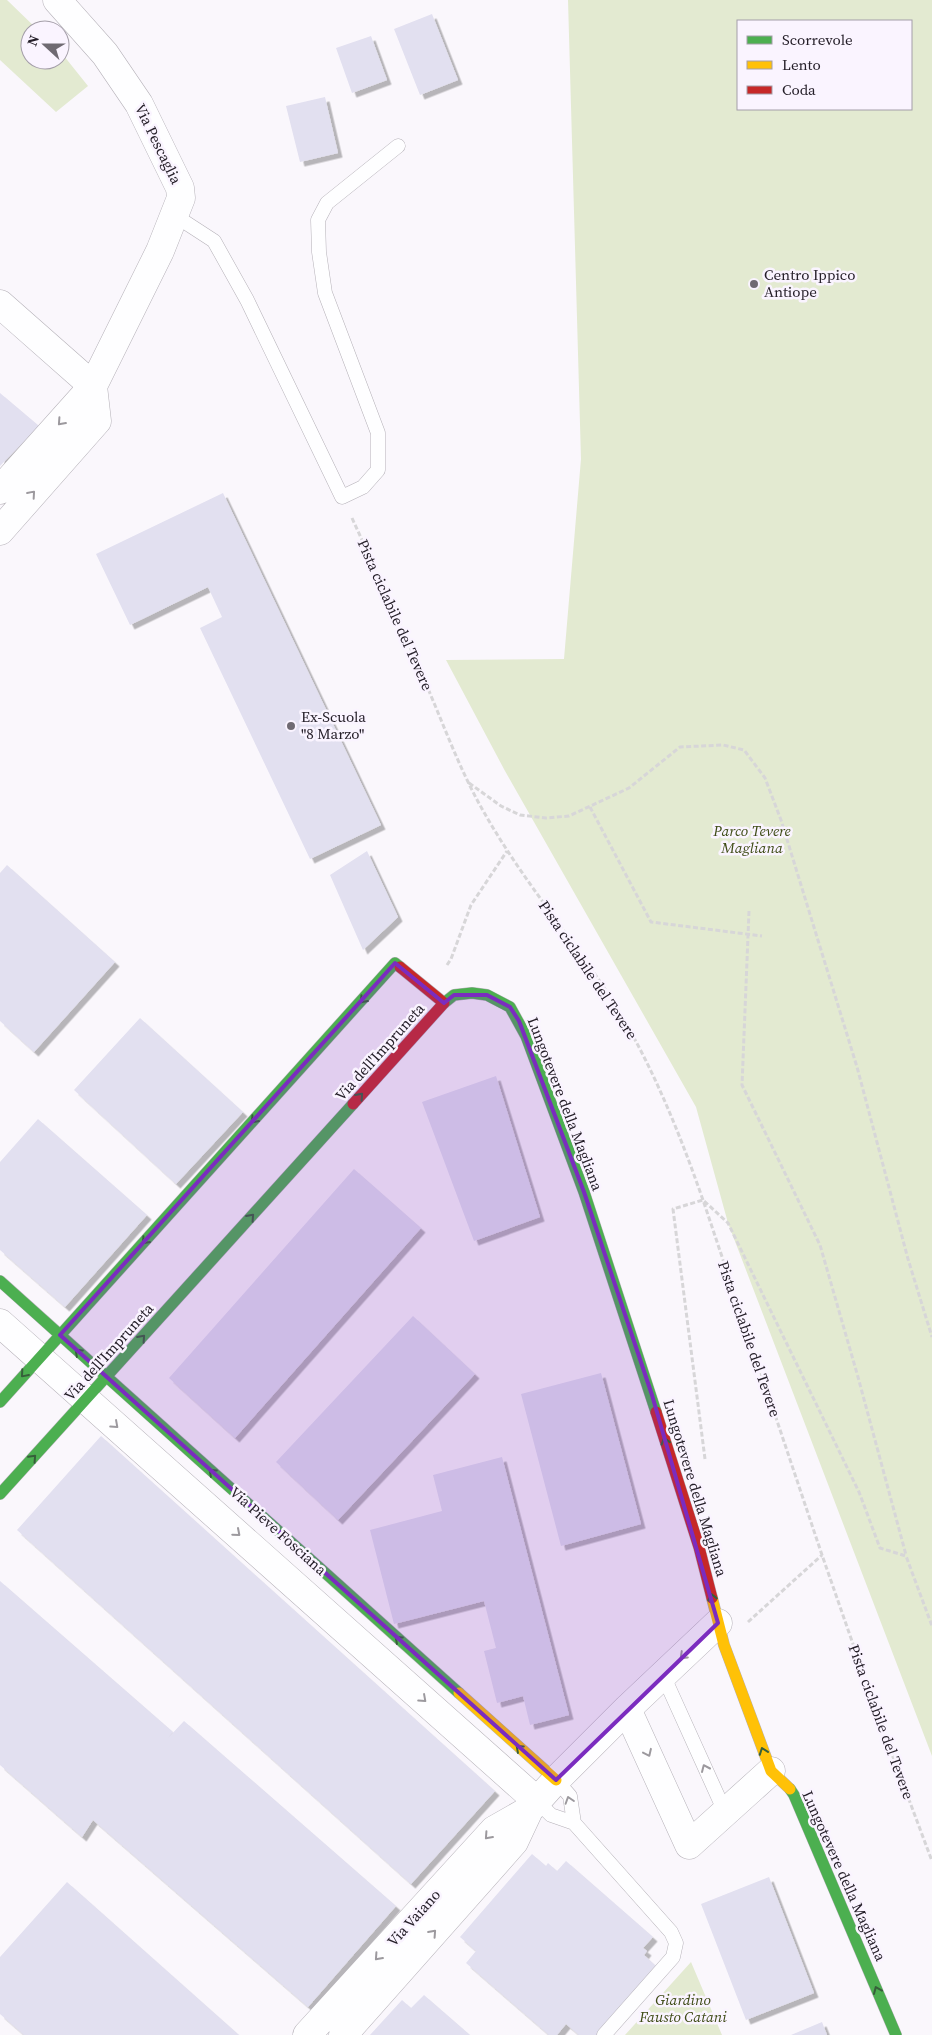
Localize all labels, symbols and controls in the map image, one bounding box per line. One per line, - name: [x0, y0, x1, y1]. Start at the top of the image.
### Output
- north arrow: [20, 20, 70, 70]
- legend: [737, 20, 912, 110]
- text: Scorrevole: [782, 29, 853, 50]
- text: N: [22, 32, 44, 49]
- text: Lento: [782, 54, 821, 75]
- text: Coda: [782, 79, 816, 100]
- street label: Via Pescaglia: [130, 100, 187, 188]
- place label: Centro Ippico Antiope: [764, 264, 855, 302]
- marker: Centro Ippico Antiope: [748, 278, 760, 290]
- one-way arrow: [58, 417, 67, 426]
- one-way arrow: [26, 491, 35, 500]
- street label: Pista ciclabile del Tevere: [353, 536, 438, 694]
- place label: Ex-Scuola "8 Marzo": [301, 706, 366, 744]
- marker: Ex-Scuola "8 Marzo": [285, 720, 297, 732]
- park label: Parco Tevere Magliana: [712, 820, 791, 858]
- street label: Pista ciclabile del Tevere: [534, 896, 643, 1044]
- one-way arrow: [360, 994, 369, 1003]
- street label: Via dell'Impruneta: [330, 998, 429, 1105]
- street label: Lungotevere della Magliana: [523, 1014, 608, 1194]
- one-way arrow: [354, 1093, 363, 1102]
- one-way arrow: [251, 1115, 260, 1124]
- one-way arrow: [245, 1213, 254, 1222]
- one-way arrow: [142, 1235, 151, 1244]
- street label: Pista ciclabile del Tevere: [713, 1258, 786, 1420]
- street label: Via dell'Impruneta: [59, 1298, 158, 1405]
- one-way arrow: [136, 1334, 145, 1343]
- one-way arrow: [75, 1349, 84, 1358]
- one-way arrow: [21, 1369, 30, 1378]
- street label: Lungotevere della Magliana: [659, 1397, 733, 1579]
- one-way arrow: [109, 1419, 118, 1428]
- one-way arrow: [661, 1437, 671, 1446]
- one-way arrow: [27, 1454, 36, 1463]
- one-way arrow: [209, 1469, 218, 1478]
- street label: Via Pieve Fosciana: [225, 1481, 332, 1580]
- one-way arrow: [231, 1527, 240, 1536]
- one-way arrow: [707, 1592, 718, 1601]
- one-way arrow: [395, 1636, 404, 1645]
- street label: Pista ciclabile del Tevere: [844, 1641, 919, 1803]
- one-way arrow: [680, 1650, 689, 1659]
- one-way arrow: [418, 1693, 427, 1702]
- one-way arrow: [516, 1744, 525, 1753]
- one-way arrow: [759, 1747, 769, 1755]
- one-way arrow: [642, 1748, 652, 1757]
- one-way arrow: [700, 1764, 711, 1773]
- street label: Lungotevere della Magliana: [797, 1787, 892, 1965]
- one-way arrow: [564, 1796, 574, 1805]
- one-way arrow: [485, 1831, 494, 1840]
- street label: Via Vaiano: [382, 1884, 445, 1951]
- one-way arrow: [428, 1930, 436, 1939]
- one-way arrow: [375, 1951, 384, 1960]
- one-way arrow: [873, 1986, 884, 1995]
- park label: Giardino Fausto Catani: [638, 1989, 727, 2027]

